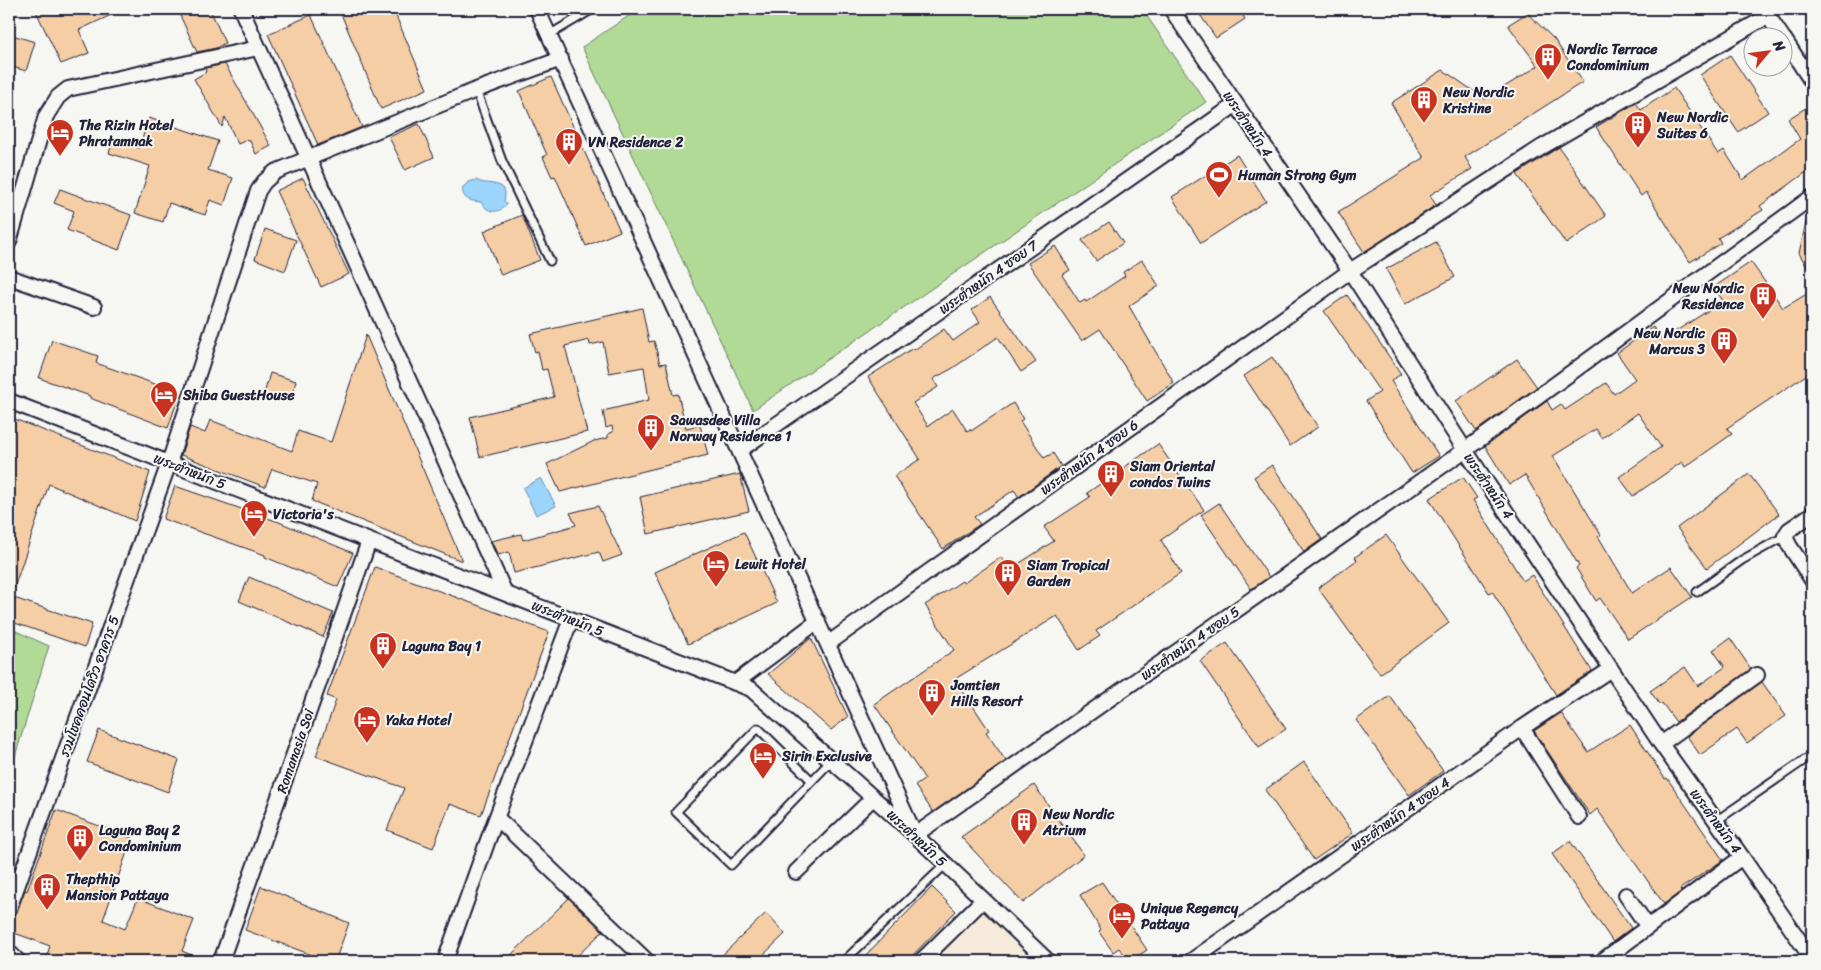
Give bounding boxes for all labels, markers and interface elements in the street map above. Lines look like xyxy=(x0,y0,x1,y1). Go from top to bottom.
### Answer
north arrow xyxy=(1744,28,1794,78)
text: N xyxy=(1765,35,1792,57)
place label: Nordic Terrace Condominium xyxy=(1566,37,1658,78)
building icon: Nordic Terrace Condominium xyxy=(1533,42,1563,81)
place label: New Nordic Kristine xyxy=(1442,80,1515,121)
building icon: New Nordic Kristine xyxy=(1409,85,1439,124)
street label: พระตำหนัก 4 xyxy=(1216,86,1279,163)
place label: New Nordic Suites 6 xyxy=(1656,105,1729,146)
building icon: New Nordic Suites 6 xyxy=(1623,110,1653,149)
place label: The Rizin Hotel Phratamnak xyxy=(79,113,174,154)
hotel icon: The Rizin Hotel Phratamnak xyxy=(45,118,75,157)
building icon: VN Residence 2 xyxy=(554,127,584,166)
place label: VN Residence 2 xyxy=(588,130,684,155)
sports icon: Human Strong Gym xyxy=(1204,160,1234,199)
place label: Human Strong Gym xyxy=(1237,163,1357,188)
street label: พระตำหนัก 4 ซอย 7 xyxy=(933,233,1044,321)
place label: New Nordic Residence xyxy=(1672,276,1745,317)
building icon: New Nordic Residence xyxy=(1748,281,1778,320)
place label: New Nordic Marcus 3 xyxy=(1633,321,1706,362)
building icon: New Nordic Marcus 3 xyxy=(1709,326,1739,365)
hotel icon: Shiba GuestHouse xyxy=(149,380,179,419)
place label: Shiba GuestHouse xyxy=(182,383,295,408)
place label: Sawasdee Villa Norway Residence 1 xyxy=(669,408,791,449)
building icon: Sawasdee Villa Norway Residence 1 xyxy=(636,413,666,452)
street label: พระตำหนัก 4 ซอย 6 xyxy=(1035,413,1144,502)
street label: พระตำหนัก 5 xyxy=(150,446,230,497)
street label: พระตำหนัก 4 xyxy=(1457,448,1520,525)
place label: Siam Oriental condos Twins xyxy=(1129,454,1216,495)
building icon: Siam Oriental condos Twins xyxy=(1096,459,1126,498)
hotel icon: Victoria's xyxy=(239,499,269,538)
place label: Victoria's xyxy=(273,502,334,527)
hotel icon: Lewit Hotel xyxy=(701,549,731,588)
place label: Lewit Hotel xyxy=(735,552,807,577)
place label: Siam Tropical Garden xyxy=(1026,553,1110,594)
building icon: Siam Tropical Garden xyxy=(993,558,1023,597)
street label: พระตำหนัก 5 xyxy=(528,593,608,644)
street label: พระตำหนัก 4 ซอย 5 xyxy=(1135,599,1246,687)
street label: รวมโชคคอนโดวิว อาคาร 5 xyxy=(52,611,127,761)
building icon: Laguna Bay 1 xyxy=(368,631,398,670)
place label: Laguna Bay 1 xyxy=(402,634,481,659)
place label: Jomtien Hills Resort xyxy=(950,673,1024,714)
building icon: Jomtien Hills Resort xyxy=(917,678,947,717)
street label: Romanasia Soi xyxy=(269,705,322,797)
hotel icon: Yaka Hotel xyxy=(352,705,382,744)
place label: Yaka Hotel xyxy=(386,708,453,733)
hotel icon: Sirin Exclusive xyxy=(748,741,778,780)
place label: Sirin Exclusive xyxy=(781,744,872,769)
street label: พระตำหนัก 4 ซอย 4 xyxy=(1345,770,1456,858)
street label: พระตำหนัก 4 xyxy=(1683,783,1748,860)
place label: New Nordic Atrium xyxy=(1042,802,1115,843)
street label: พระตำหนัก 5 xyxy=(880,803,953,874)
building icon: New Nordic Atrium xyxy=(1009,807,1039,846)
place label: Laguna Bay 2 Condominium xyxy=(98,818,181,859)
building icon: Laguna Bay 2 Condominium xyxy=(65,823,95,862)
place label: Thepthip Mansion Pattaya xyxy=(65,867,170,908)
building icon: Thepthip Mansion Pattaya xyxy=(32,872,62,911)
place label: Unique Regency Pattaya xyxy=(1141,896,1239,937)
hotel icon: Unique Regency Pattaya xyxy=(1107,901,1137,940)

